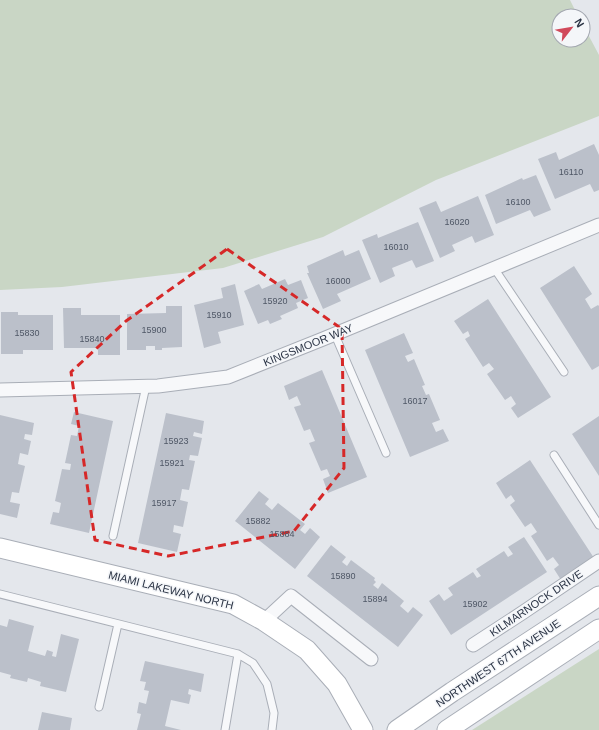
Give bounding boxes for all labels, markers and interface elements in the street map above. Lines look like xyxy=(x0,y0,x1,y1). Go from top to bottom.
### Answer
north arrow xyxy=(551,8,591,48)
text: N xyxy=(572,16,587,29)
house number: 16110 xyxy=(559,167,583,177)
house number: 16100 xyxy=(505,197,531,207)
house number: 16020 xyxy=(444,217,470,227)
house number: 16010 xyxy=(383,242,409,252)
house number: 16000 xyxy=(325,276,351,286)
house number: 15920 xyxy=(262,296,288,306)
house number: 15910 xyxy=(206,310,232,320)
street label: KINGSMOOR WAY xyxy=(262,321,355,368)
house number: 15900 xyxy=(141,325,167,335)
house number: 15830 xyxy=(14,328,40,338)
house number: 15840 xyxy=(79,334,105,344)
house number: 16017 xyxy=(402,396,428,406)
house number: 15923 xyxy=(163,436,189,446)
house number: 15921 xyxy=(159,458,185,468)
house number: 15917 xyxy=(151,498,177,508)
house number: 15882 xyxy=(245,516,271,526)
house number: 15884 xyxy=(269,529,295,539)
street label: KILMARNOCK DRIVE xyxy=(487,567,585,639)
street label: MIAMI LAKEWAY NORTH xyxy=(107,569,235,611)
house number: 15890 xyxy=(330,571,356,581)
house number: 15894 xyxy=(362,594,388,604)
house number: 15902 xyxy=(462,599,488,609)
street label: NORTHWEST 67TH AVENUE xyxy=(434,617,562,709)

